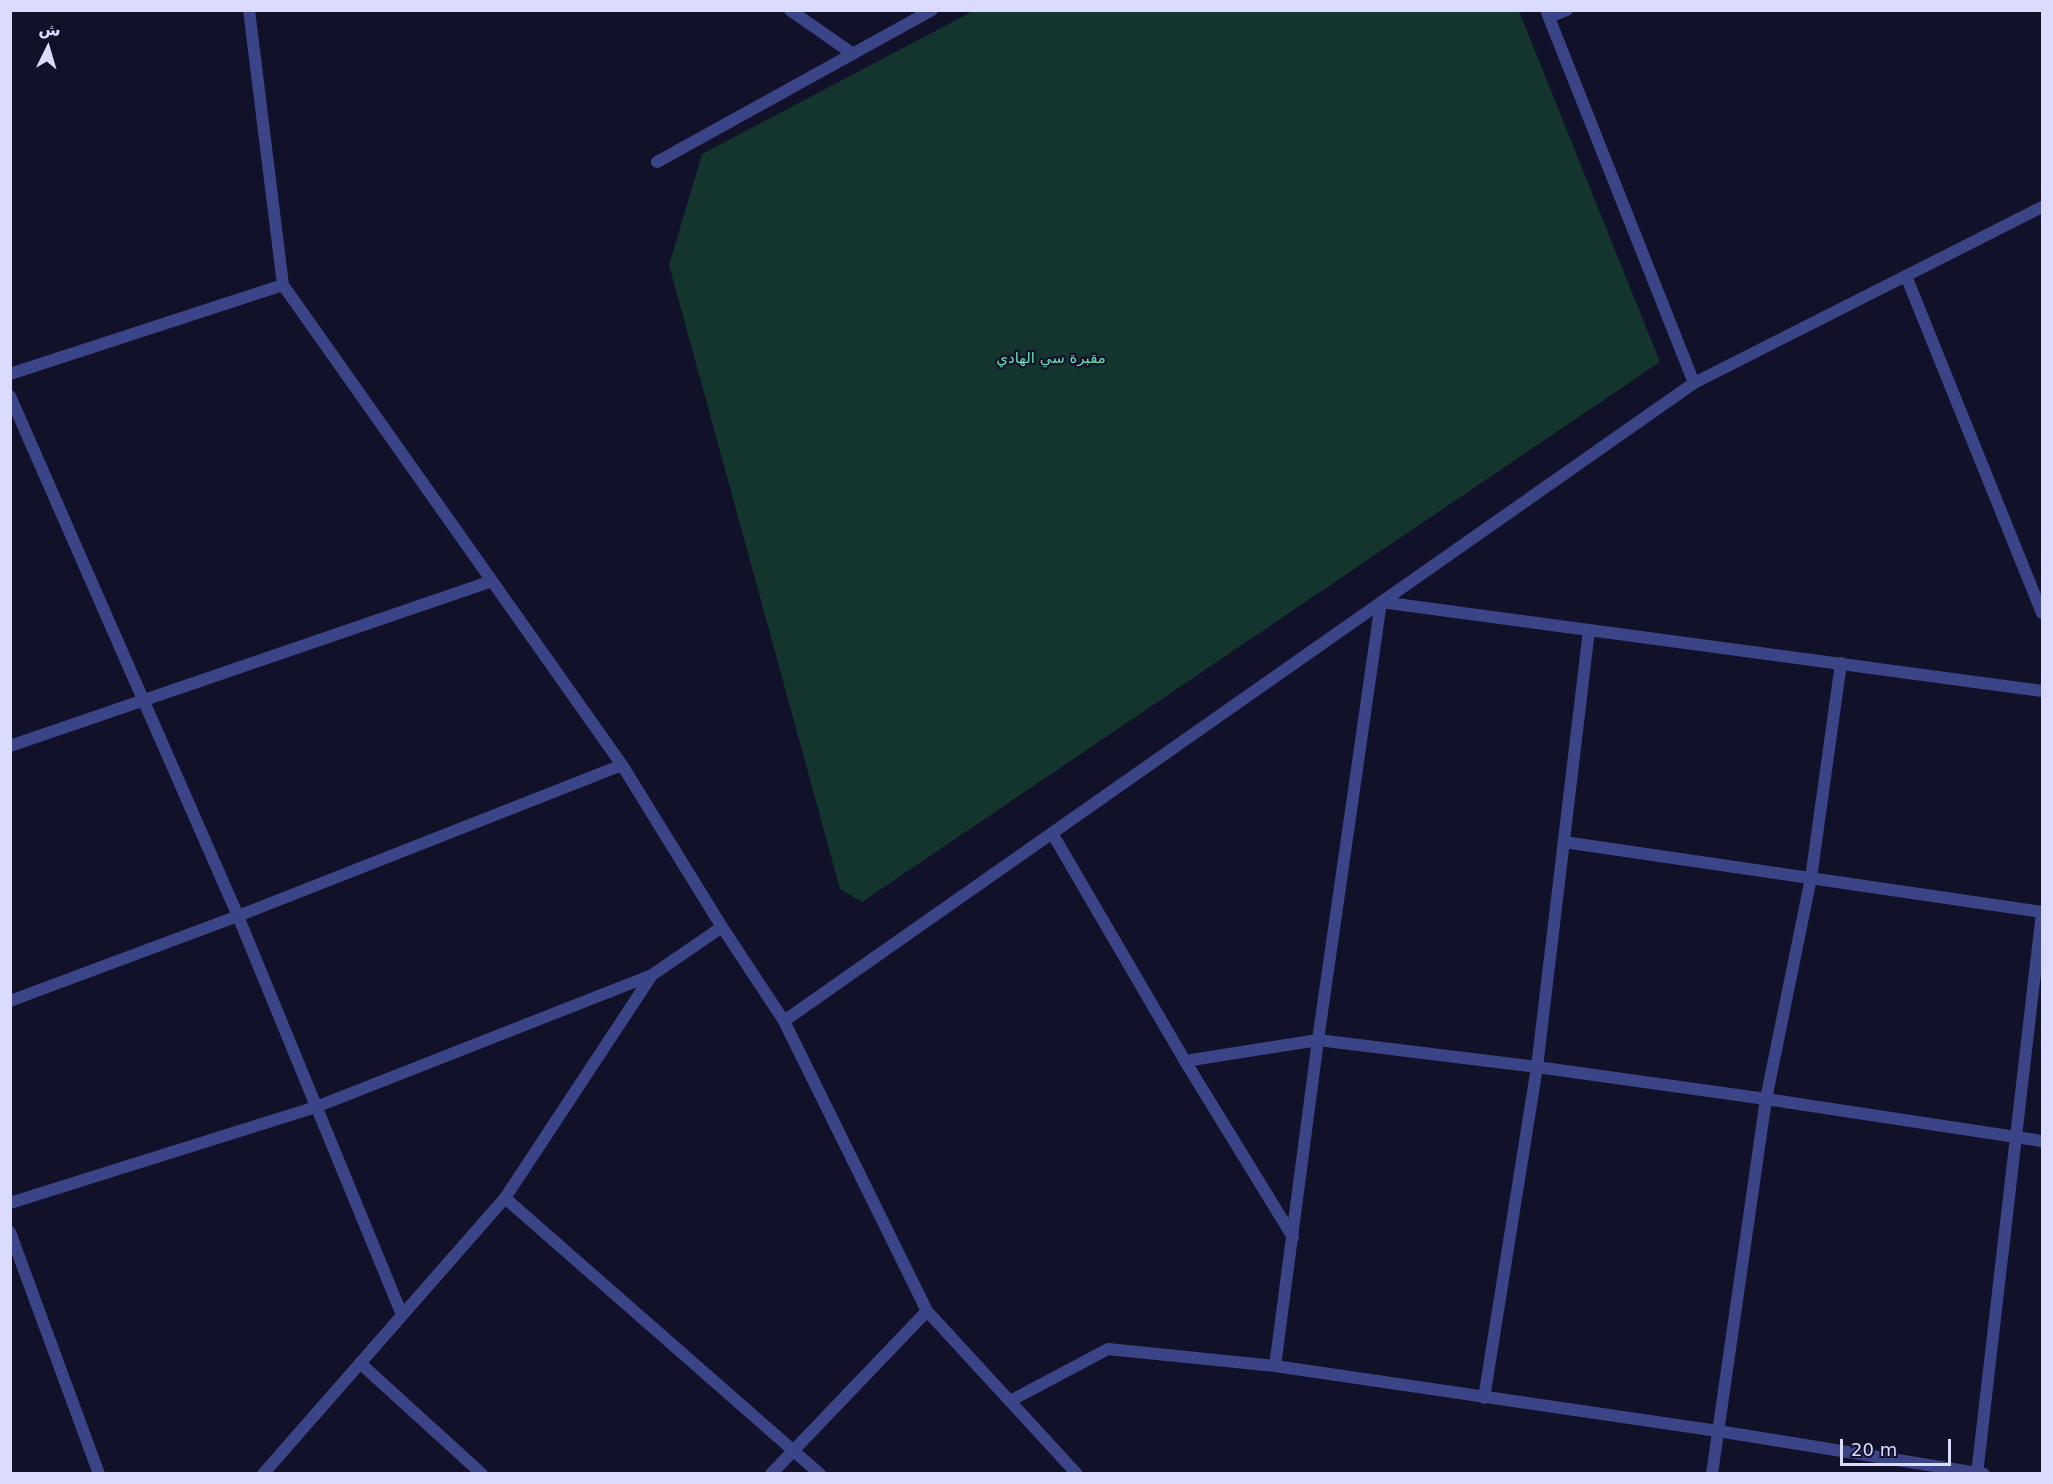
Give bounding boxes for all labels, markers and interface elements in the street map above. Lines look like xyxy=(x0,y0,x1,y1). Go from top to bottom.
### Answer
north arrow xyxy=(18,18,78,78)
text: ش xyxy=(38,19,61,40)
park label: مقبرة سي الهادي xyxy=(996,350,1106,368)
scale bar xyxy=(1843,1427,1954,1465)
text: 20 m xyxy=(1851,1439,1897,1460)

